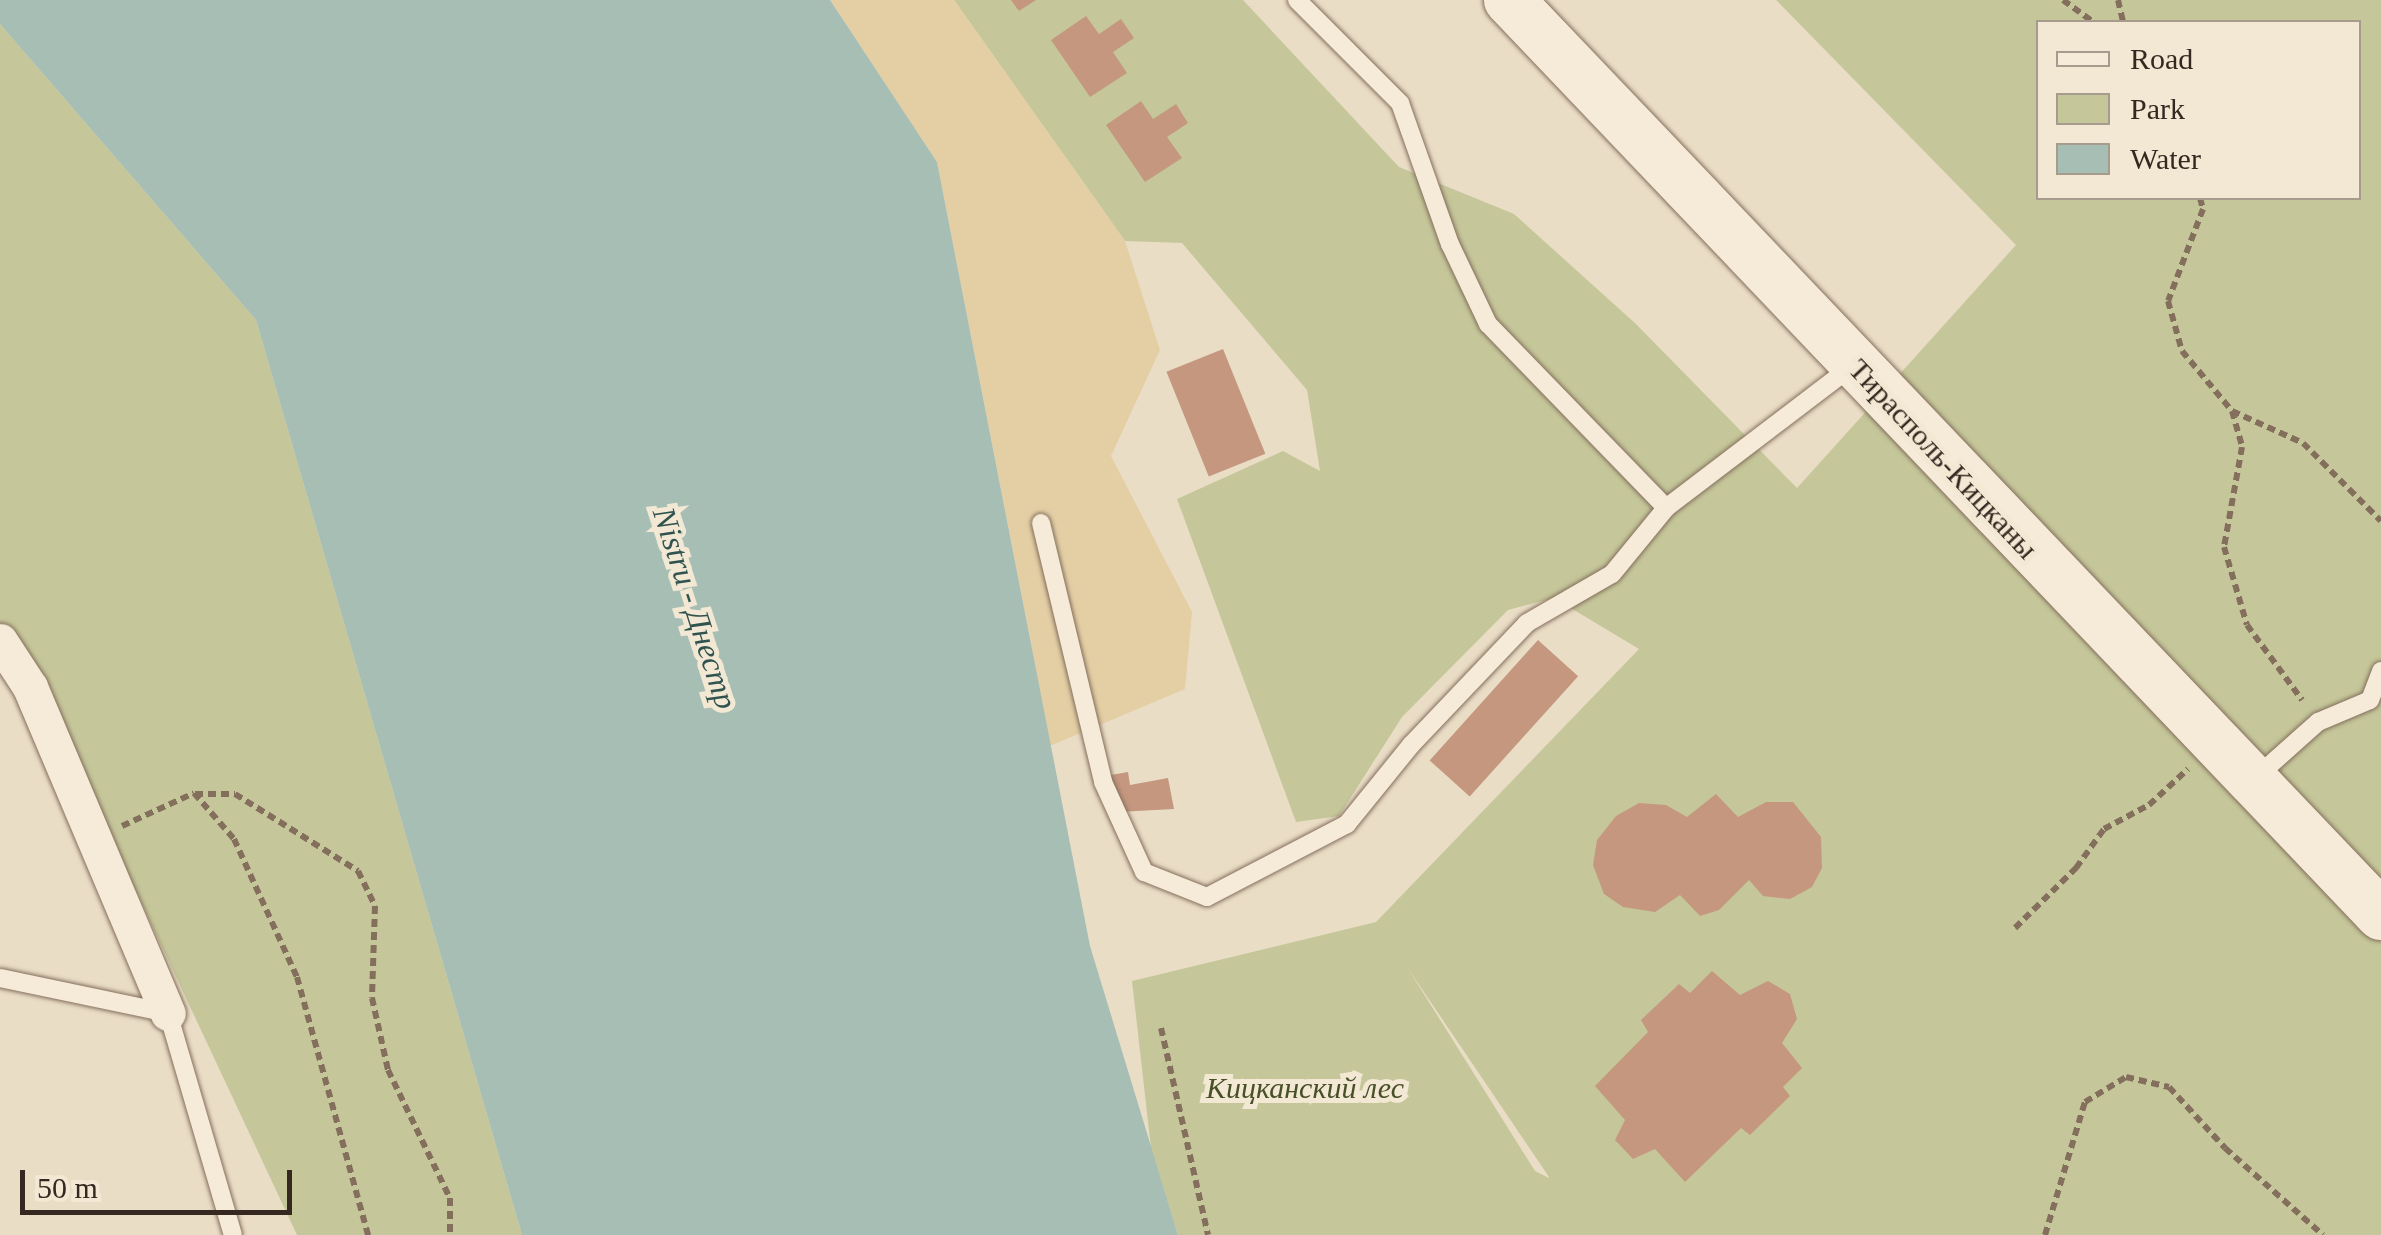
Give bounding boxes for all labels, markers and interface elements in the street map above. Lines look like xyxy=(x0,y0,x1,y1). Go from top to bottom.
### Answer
legend xyxy=(2036,20,2361,200)
text: Road xyxy=(2130,42,2193,75)
text: Park xyxy=(2130,92,2185,125)
text: Water xyxy=(2130,142,2201,175)
street label: Тирасполь-Кицканы xyxy=(1841,352,2045,566)
water label: Nistru - Днестр xyxy=(644,502,746,714)
park label: Кицканский лес xyxy=(1206,1070,1404,1106)
scale bar xyxy=(25,1150,298,1212)
text: 50 m xyxy=(37,1171,98,1204)

